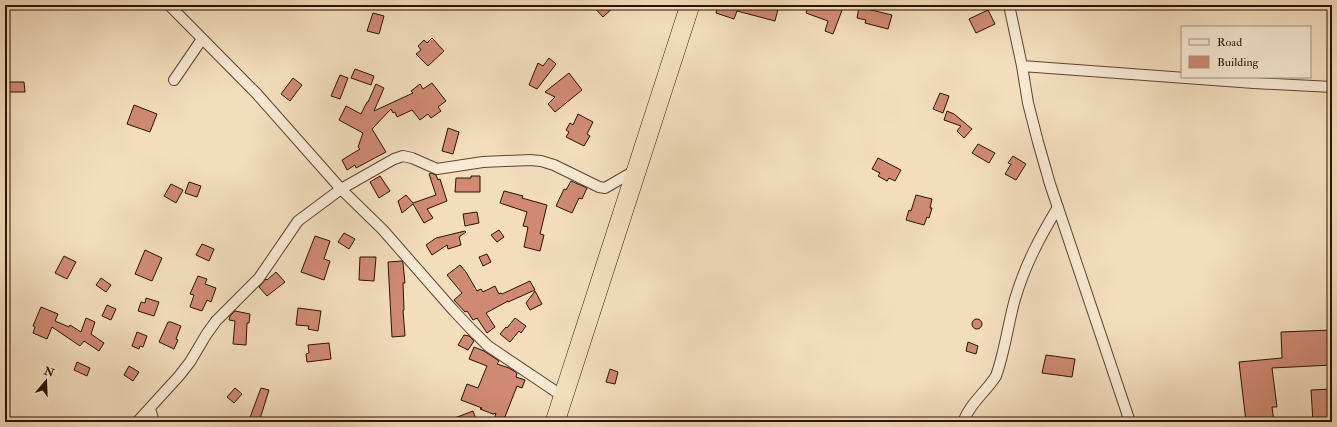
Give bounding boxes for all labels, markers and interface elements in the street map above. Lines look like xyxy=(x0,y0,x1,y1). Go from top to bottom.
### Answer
legend xyxy=(1181,26,1311,78)
text: Road xyxy=(1217,35,1242,50)
text: Building xyxy=(1217,55,1260,70)
north arrow xyxy=(26,361,66,401)
text: N xyxy=(41,364,57,380)

